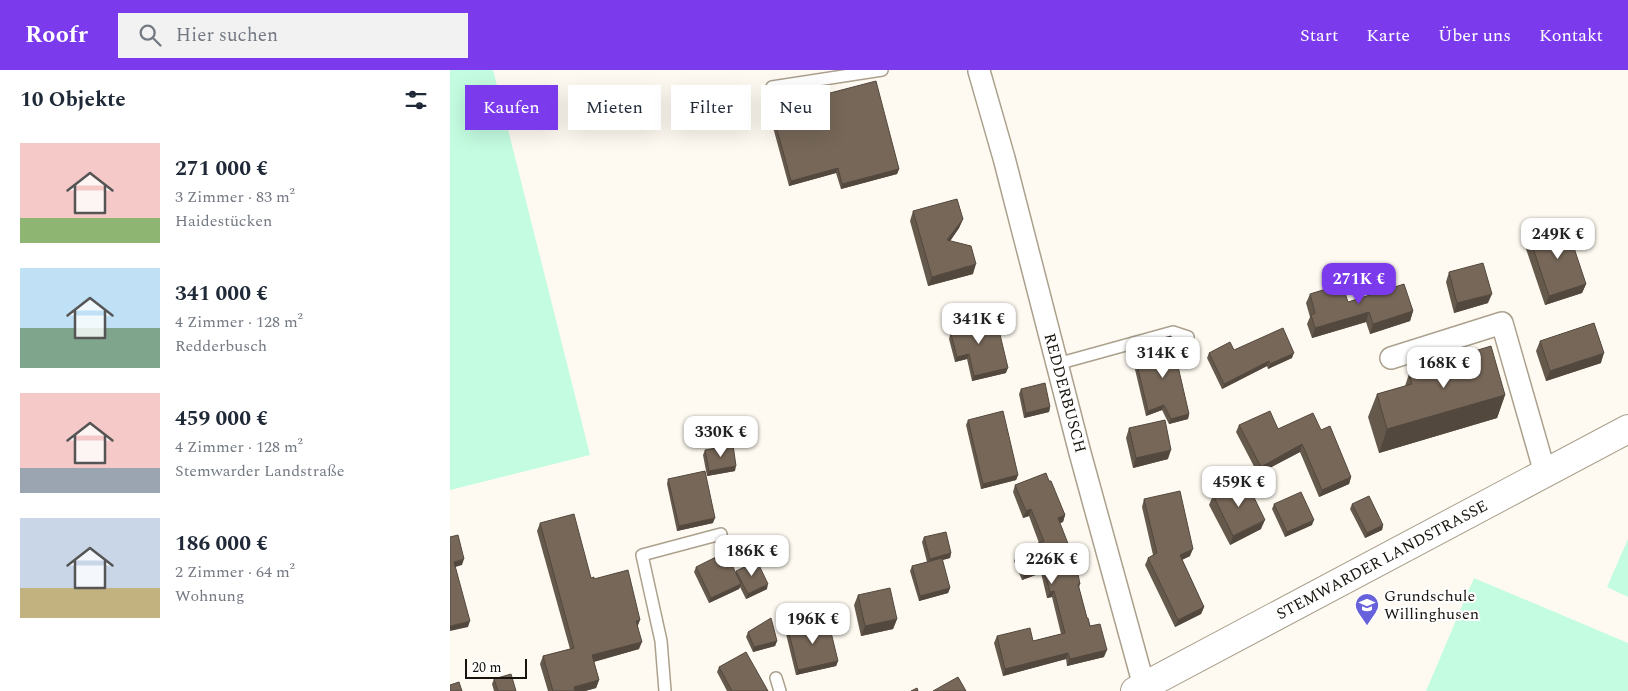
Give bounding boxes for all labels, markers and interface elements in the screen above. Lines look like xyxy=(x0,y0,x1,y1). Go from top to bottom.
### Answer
search box xyxy=(118,13,468,58)
text: Roofr xyxy=(25,17,88,53)
icon: search xyxy=(136,21,164,49)
text: Hier suchen xyxy=(176,21,278,50)
text: Start xyxy=(1300,22,1338,49)
text: Karte xyxy=(1366,22,1410,49)
text: Über uns xyxy=(1438,22,1511,49)
text: Kontakt xyxy=(1539,22,1603,49)
text: 10 Objekte xyxy=(20,84,126,116)
chip: Kaufen xyxy=(465,85,558,130)
chip: Mieten xyxy=(568,85,661,130)
chip: Filter xyxy=(671,85,751,130)
chip: Neu xyxy=(761,85,830,130)
icon: filters xyxy=(402,86,430,114)
text: 271 000 € xyxy=(175,153,268,185)
icon: home xyxy=(60,163,120,223)
text: 3 Zimmer · 83 m² xyxy=(175,185,295,209)
text: Haidestücken xyxy=(175,209,272,233)
pin: 249K € xyxy=(1517,218,1599,260)
text: 249K € xyxy=(1532,222,1584,246)
pin: 271K € xyxy=(1318,262,1400,305)
text: 271K € xyxy=(1333,267,1385,291)
text: 341 000 € xyxy=(175,278,268,310)
icon: home xyxy=(60,288,120,348)
pin: 341K € xyxy=(938,302,1020,345)
text: 341K € xyxy=(953,307,1005,331)
text: 4 Zimmer · 128 m² xyxy=(175,310,303,334)
street label: REDDERBUSCH xyxy=(1037,330,1093,456)
text: Redderbusch xyxy=(175,334,267,358)
pin: 314K € xyxy=(1122,336,1204,379)
text: 314K € xyxy=(1137,341,1189,365)
pin: 168K € xyxy=(1403,346,1485,389)
text: 168K € xyxy=(1418,351,1470,375)
text: 459 000 € xyxy=(175,403,268,435)
icon: home xyxy=(60,413,120,473)
pin: 330K € xyxy=(680,416,762,458)
text: 330K € xyxy=(695,420,747,444)
text: 4 Zimmer · 128 m² xyxy=(175,435,303,459)
text: Stemwarder Landstraße xyxy=(175,459,344,483)
pin: 459K € xyxy=(1198,466,1280,508)
text: 459K € xyxy=(1213,470,1265,494)
street label: STEMWARDER LANDSTRASSE xyxy=(1272,494,1492,626)
text: 186 000 € xyxy=(175,528,268,560)
pin: 186K € xyxy=(711,534,793,577)
icon: home xyxy=(60,538,120,598)
text: 186K € xyxy=(726,539,778,563)
pin: 226K € xyxy=(1011,542,1093,585)
text: 226K € xyxy=(1026,547,1078,571)
text: 2 Zimmer · 64 m² xyxy=(175,560,295,584)
text: Wohnung xyxy=(175,584,245,608)
place label: Grundschule Willinghusen xyxy=(1384,584,1479,626)
school or university icon: Grundschule Willinghusen xyxy=(1354,592,1380,626)
pin: 196K € xyxy=(772,602,854,645)
text: 196K € xyxy=(787,607,839,631)
scale bar xyxy=(465,656,528,679)
text: 20 m xyxy=(472,657,502,678)

